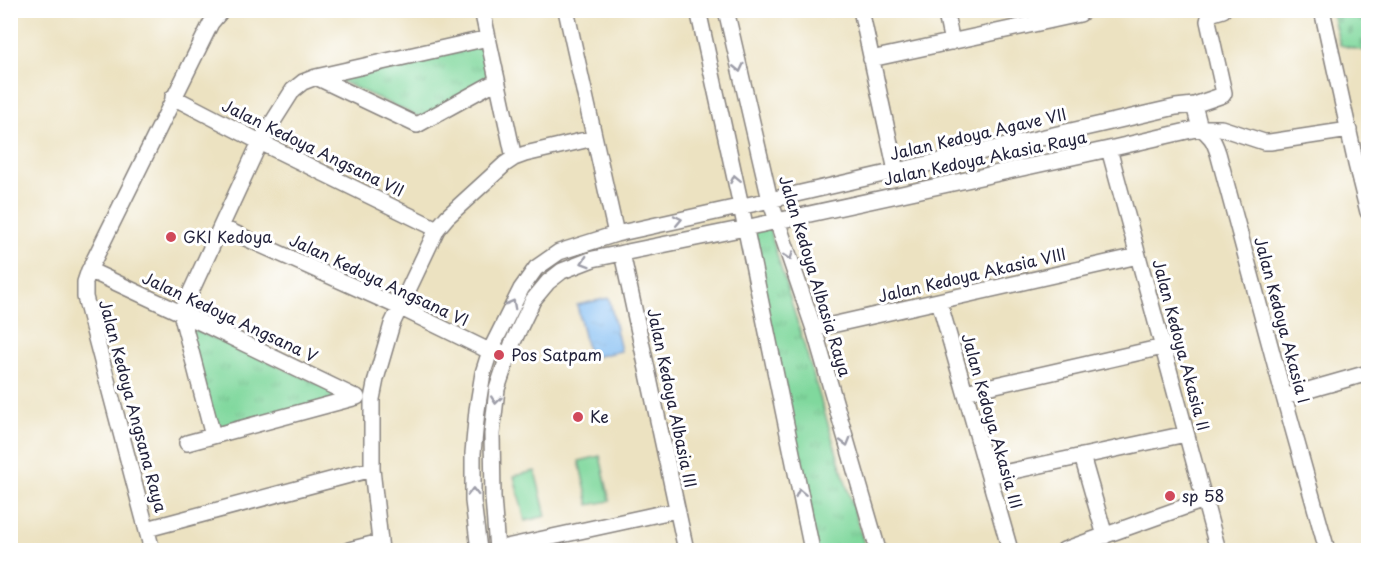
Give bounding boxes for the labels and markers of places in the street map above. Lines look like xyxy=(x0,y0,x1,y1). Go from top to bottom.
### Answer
place label: GKI Kedoya xyxy=(183,224,272,248)
marker: GKI Kedoya xyxy=(164,230,178,244)
place label: Pos Satpam xyxy=(511,342,602,366)
marker: Pos Satpam xyxy=(492,348,506,362)
place label: Ke xyxy=(590,404,609,428)
marker: Ke xyxy=(571,410,585,424)
place label: sp 58 xyxy=(1182,483,1224,507)
marker: sp 58 xyxy=(1163,489,1177,503)

